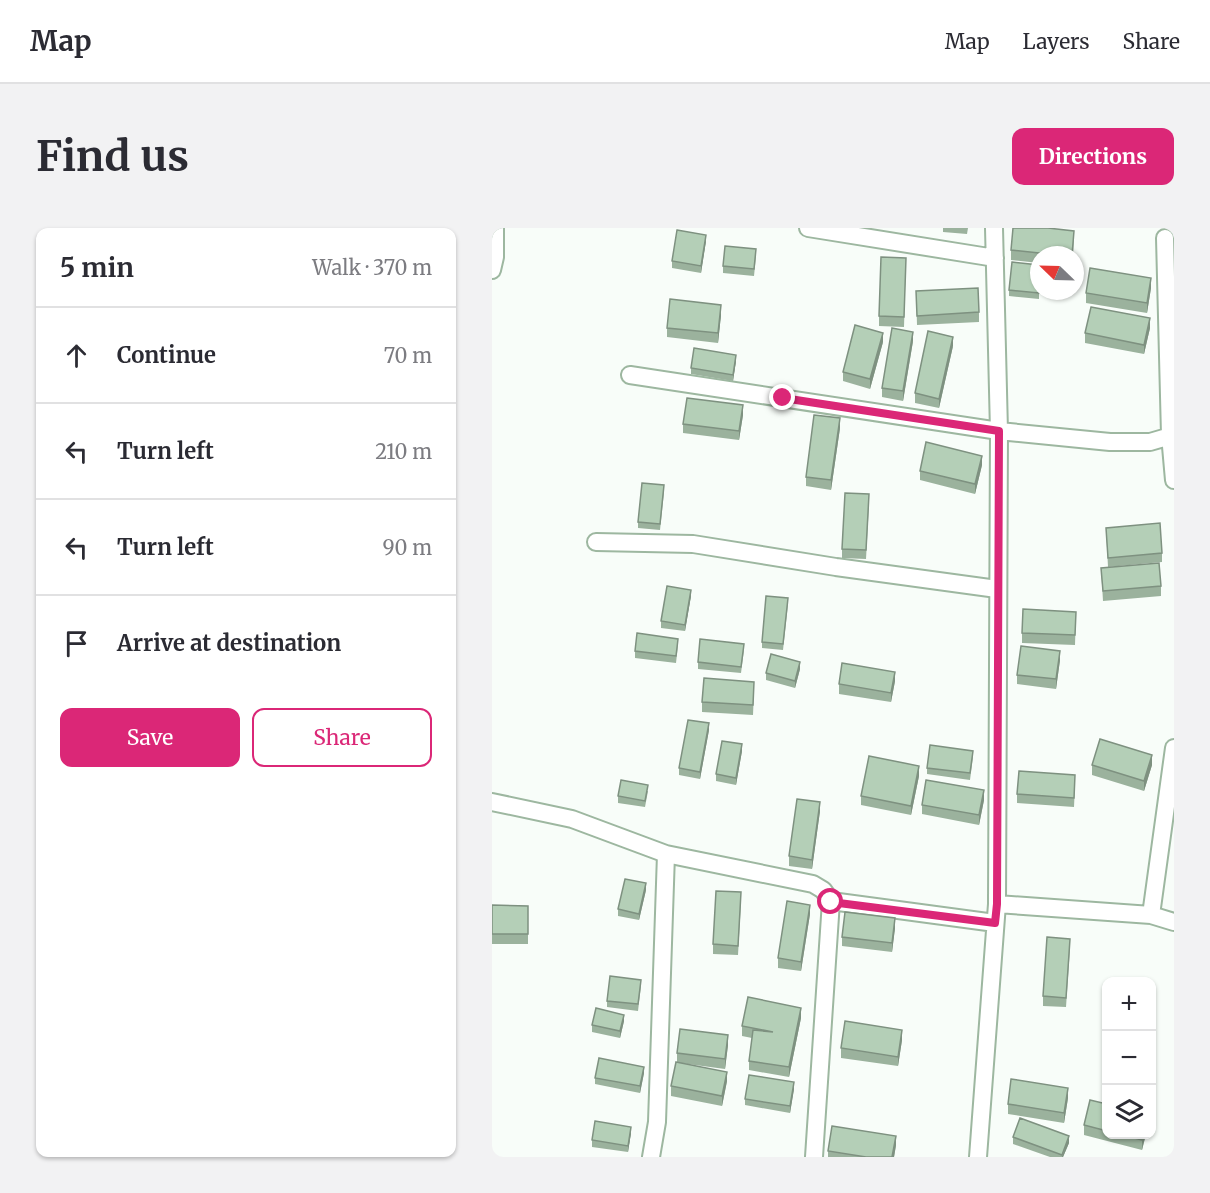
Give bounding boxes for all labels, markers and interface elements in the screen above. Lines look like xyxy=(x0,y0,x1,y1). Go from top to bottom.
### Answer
text: Map xyxy=(30,23,92,59)
text: Map xyxy=(945,28,990,55)
text: Layers xyxy=(1023,28,1090,55)
text: Share xyxy=(1123,28,1180,55)
button: Directions xyxy=(1012,128,1174,185)
text: Find us xyxy=(36,130,189,182)
north arrow xyxy=(1030,246,1084,300)
text: 5 min xyxy=(60,251,134,284)
text: Walk · 370 m xyxy=(312,255,432,280)
icon: ahead xyxy=(60,339,93,372)
text: Continue xyxy=(117,341,216,369)
text: 70 m xyxy=(384,343,432,368)
route end xyxy=(769,384,795,410)
icon: left xyxy=(60,435,93,468)
text: Turn left xyxy=(117,437,214,465)
text: 210 m xyxy=(375,439,432,464)
icon: left xyxy=(60,531,93,564)
text: Turn left xyxy=(117,533,214,561)
text: 90 m xyxy=(382,535,432,560)
icon: arrive xyxy=(60,627,93,660)
text: Arrive at destination xyxy=(117,629,341,657)
button: Save xyxy=(60,708,240,767)
button: Share xyxy=(252,708,432,767)
route start xyxy=(817,888,843,914)
map controls xyxy=(1102,977,1156,1139)
button: + xyxy=(1102,977,1156,1031)
button: − xyxy=(1102,1031,1156,1085)
button: layers xyxy=(1102,1085,1156,1139)

